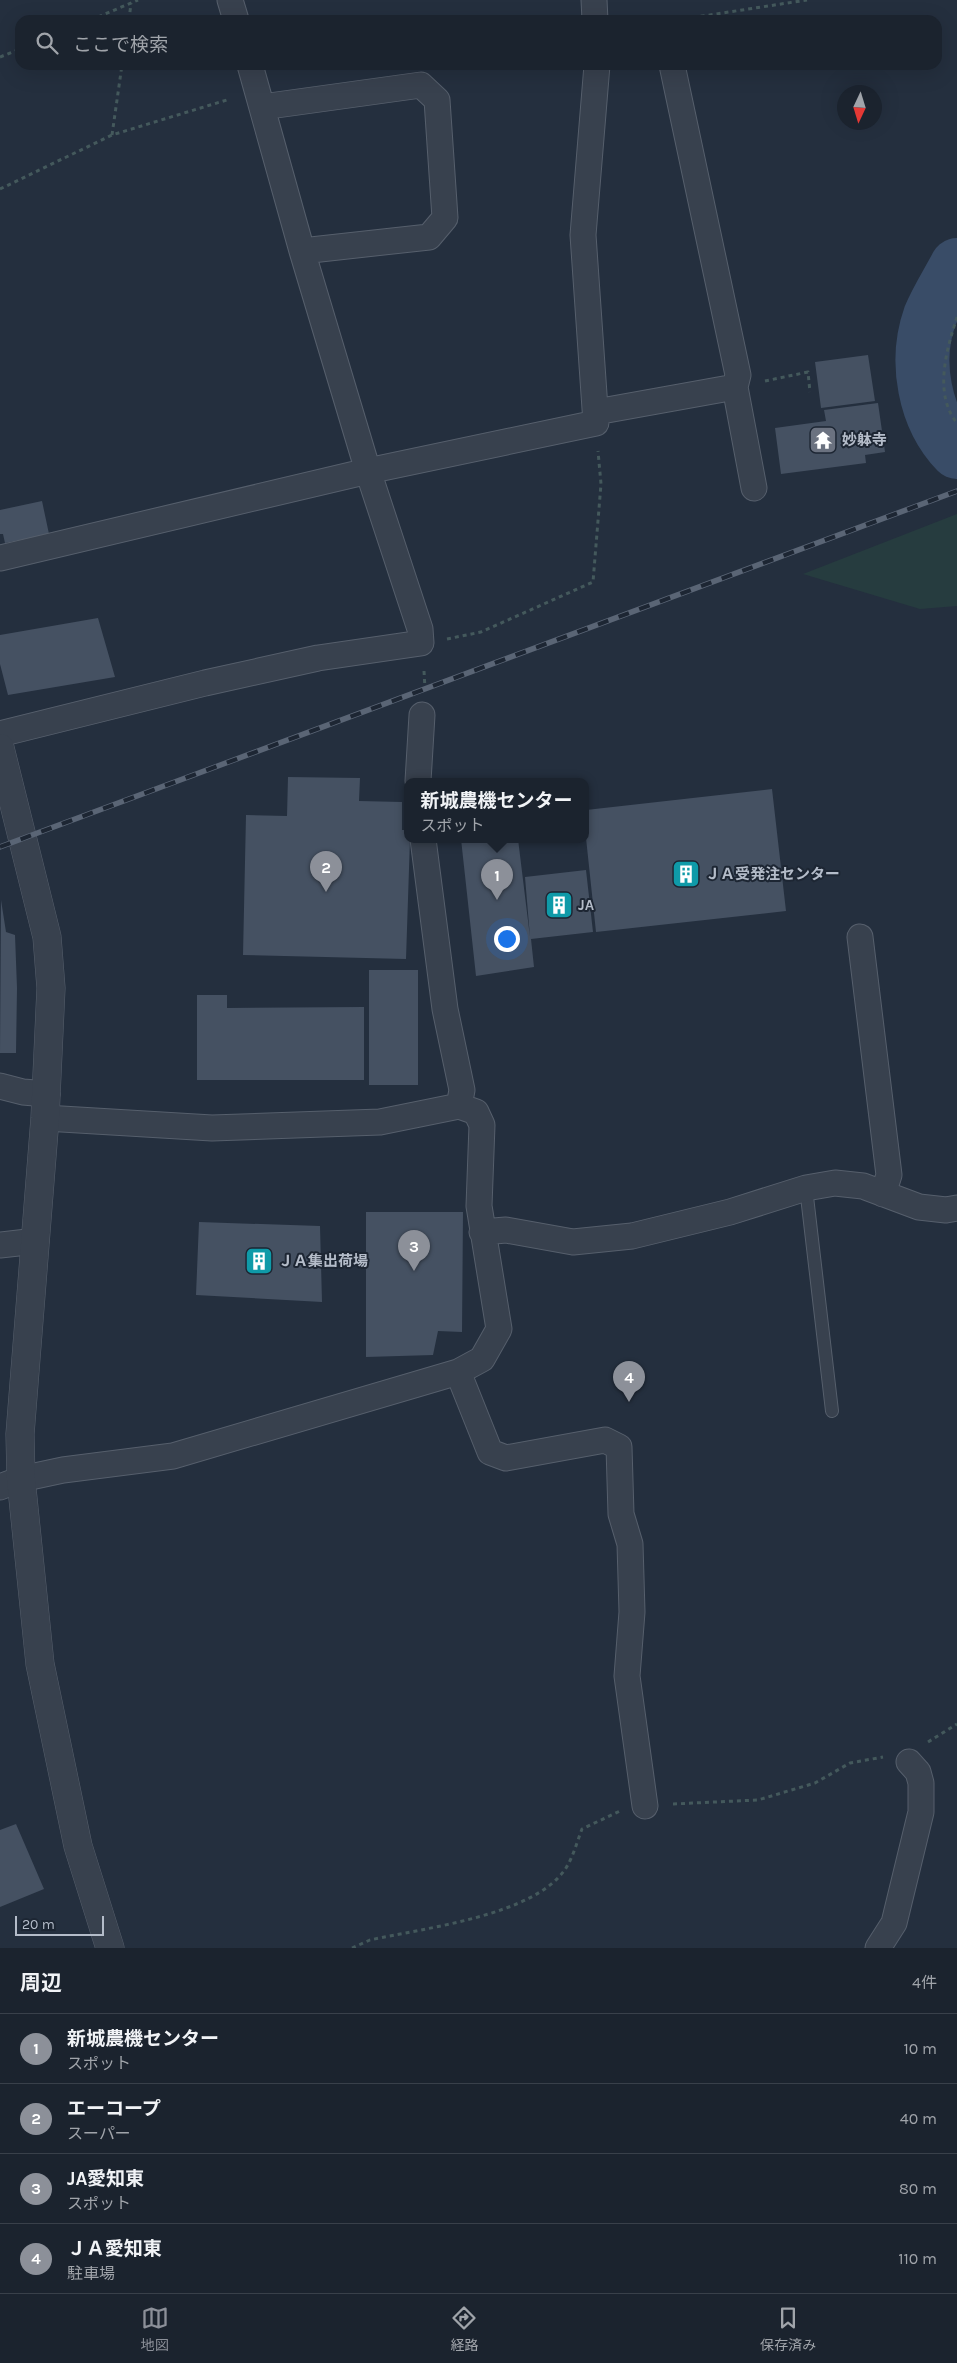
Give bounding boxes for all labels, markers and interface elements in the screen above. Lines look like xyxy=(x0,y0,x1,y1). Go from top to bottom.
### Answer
search box xyxy=(15,15,942,70)
icon: search xyxy=(33,29,61,57)
text: ここで検索 xyxy=(73,34,168,56)
north arrow xyxy=(837,85,882,130)
temple icon: 妙躰寺 xyxy=(808,425,838,455)
place label: 妙躰寺 xyxy=(842,431,887,449)
popup xyxy=(404,778,589,843)
text: 新城農機センター xyxy=(420,790,573,812)
text: スポット xyxy=(420,816,485,835)
pin: 2 xyxy=(310,851,342,892)
pin: 1 xyxy=(481,859,513,900)
building icon: ＪＡ受発注センター xyxy=(671,859,701,889)
place label: ＪＡ受発注センター xyxy=(705,865,840,883)
building icon: JA xyxy=(544,890,574,920)
place label: JA xyxy=(578,896,595,914)
your location xyxy=(494,926,520,952)
pin: 3 xyxy=(398,1230,430,1271)
building icon: ＪＡ集出荷場 xyxy=(244,1246,274,1276)
place label: ＪＡ集出荷場 xyxy=(278,1252,368,1270)
pin: 4 xyxy=(613,1361,645,1402)
scale bar xyxy=(15,1913,104,1936)
text: 20 m xyxy=(22,1916,55,1933)
text: 周辺 xyxy=(20,1971,62,1995)
text: 4件 xyxy=(912,1973,937,1992)
text: 新城農機センター xyxy=(67,2028,219,2050)
text: 1 xyxy=(33,2039,39,2058)
text: 10 m xyxy=(903,2039,937,2058)
text: スポット xyxy=(67,2054,131,2073)
text: エーコープ xyxy=(67,2098,161,2120)
text: 2 xyxy=(31,2109,41,2128)
text: 40 m xyxy=(900,2109,937,2128)
text: スーパー xyxy=(67,2124,131,2143)
text: JA愛知東 xyxy=(67,2168,144,2190)
text: 3 xyxy=(31,2179,41,2198)
text: 80 m xyxy=(899,2179,937,2198)
text: スポット xyxy=(67,2194,131,2213)
text: ＪＡ愛知東 xyxy=(67,2238,162,2260)
text: 4 xyxy=(31,2249,41,2268)
text: 110 m xyxy=(898,2249,937,2268)
text: 駐車場 xyxy=(67,2264,115,2283)
tab: 地図 xyxy=(141,2304,169,2354)
tab: 経路 xyxy=(450,2304,478,2354)
tab: 保存済み xyxy=(760,2304,816,2354)

